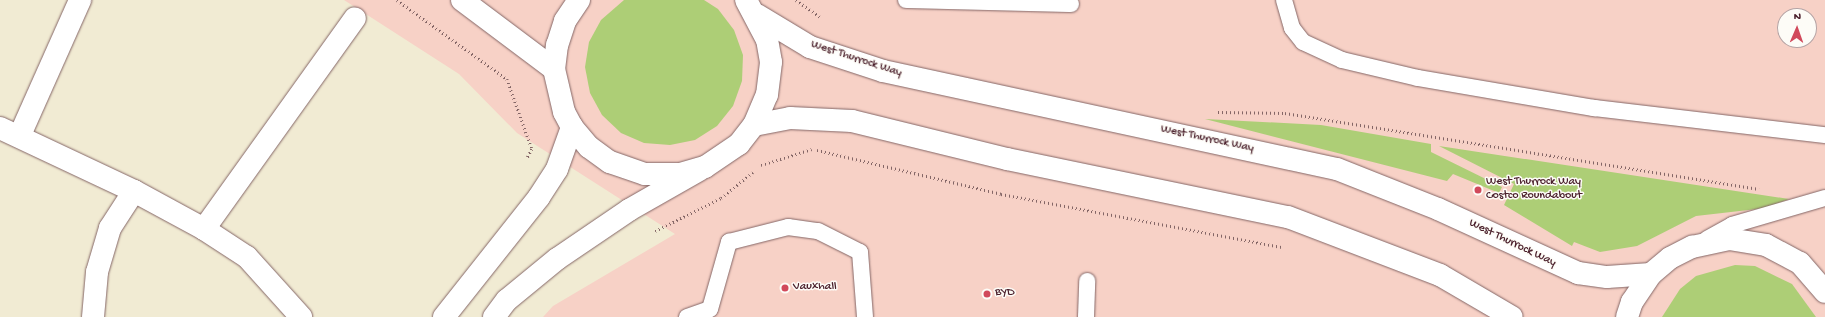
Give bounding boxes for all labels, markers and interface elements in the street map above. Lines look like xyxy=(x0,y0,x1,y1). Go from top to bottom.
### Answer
north arrow xyxy=(1777,8,1817,48)
text: N xyxy=(1794,11,1801,23)
street label: West Thurrock Way xyxy=(809,38,903,82)
street label: West Thurrock Way xyxy=(1159,123,1255,157)
place label: West Thurrock Way Costco Roundabout xyxy=(1486,176,1582,204)
marker: West Thurrock Way Costco Roundabout xyxy=(1473,185,1483,195)
street label: West Thurrock Way xyxy=(1466,217,1558,271)
place label: Vauxhall xyxy=(793,281,837,295)
marker: Vauxhall xyxy=(780,283,790,293)
place label: BYD xyxy=(995,287,1015,301)
marker: BYD xyxy=(982,289,992,299)

